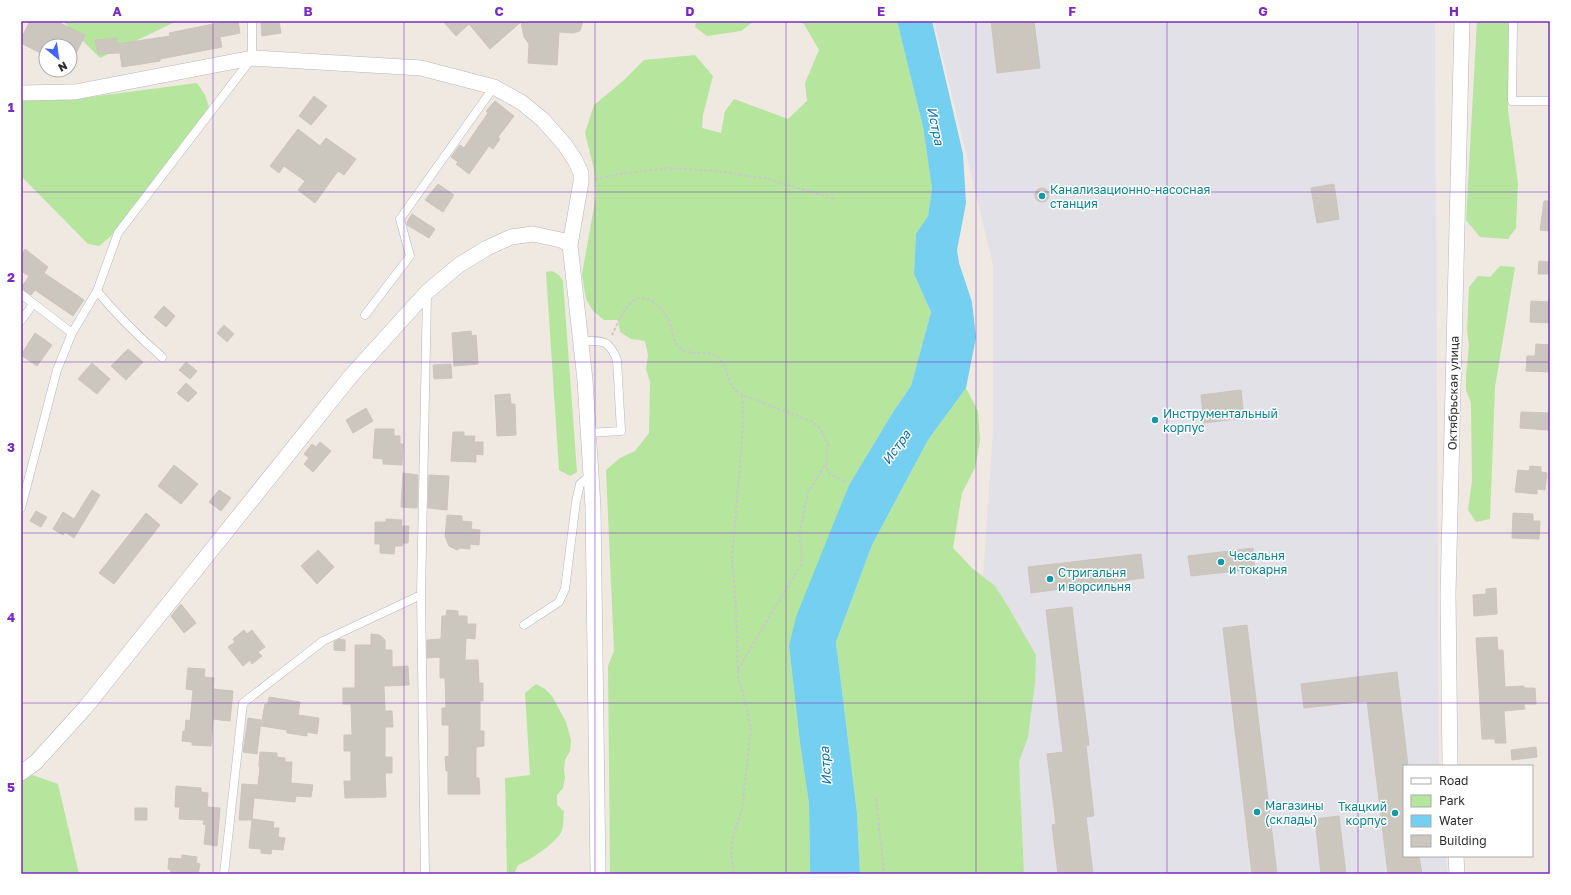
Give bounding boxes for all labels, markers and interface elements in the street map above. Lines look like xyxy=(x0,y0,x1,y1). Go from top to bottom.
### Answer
text: A xyxy=(112,3,122,19)
text: B xyxy=(303,3,313,19)
text: C xyxy=(494,3,504,19)
text: D xyxy=(685,3,695,19)
text: E xyxy=(877,3,885,19)
text: F xyxy=(1068,3,1076,19)
text: G xyxy=(1258,3,1268,19)
text: H xyxy=(1449,3,1459,19)
north arrow xyxy=(38,38,78,78)
text: N xyxy=(56,59,70,75)
text: 1 xyxy=(8,99,15,115)
water label: Истра xyxy=(924,105,948,147)
place label: Канализационно-насосная станция xyxy=(1050,182,1210,211)
marker: Канализационно-насосная станция xyxy=(1037,191,1047,201)
text: 2 xyxy=(7,269,15,285)
street label: Октябрьская улица xyxy=(1445,336,1461,450)
place label: Инструментальный корпус xyxy=(1163,406,1278,435)
marker: Инструментальный корпус xyxy=(1150,415,1160,425)
water label: Истра xyxy=(878,426,914,467)
text: 3 xyxy=(7,439,15,455)
place label: Чесальня и токарня xyxy=(1229,548,1287,577)
marker: Чесальня и токарня xyxy=(1216,557,1226,567)
place label: Стригальня и ворсильня xyxy=(1058,565,1131,594)
marker: Стригальня и ворсильня xyxy=(1045,574,1055,584)
text: 4 xyxy=(7,609,15,625)
water label: Истра xyxy=(816,746,834,786)
legend xyxy=(1403,765,1533,857)
text: Road xyxy=(1439,773,1468,788)
text: 5 xyxy=(7,779,15,795)
text: Park xyxy=(1439,793,1465,808)
place label: Магазины (склады) xyxy=(1265,798,1324,827)
place label: Ткацкий корпус xyxy=(1338,799,1387,828)
marker: Магазины (склады) xyxy=(1252,807,1262,817)
marker: Ткацкий корпус xyxy=(1390,808,1400,818)
text: Water xyxy=(1439,813,1473,828)
text: Building xyxy=(1439,833,1487,848)

